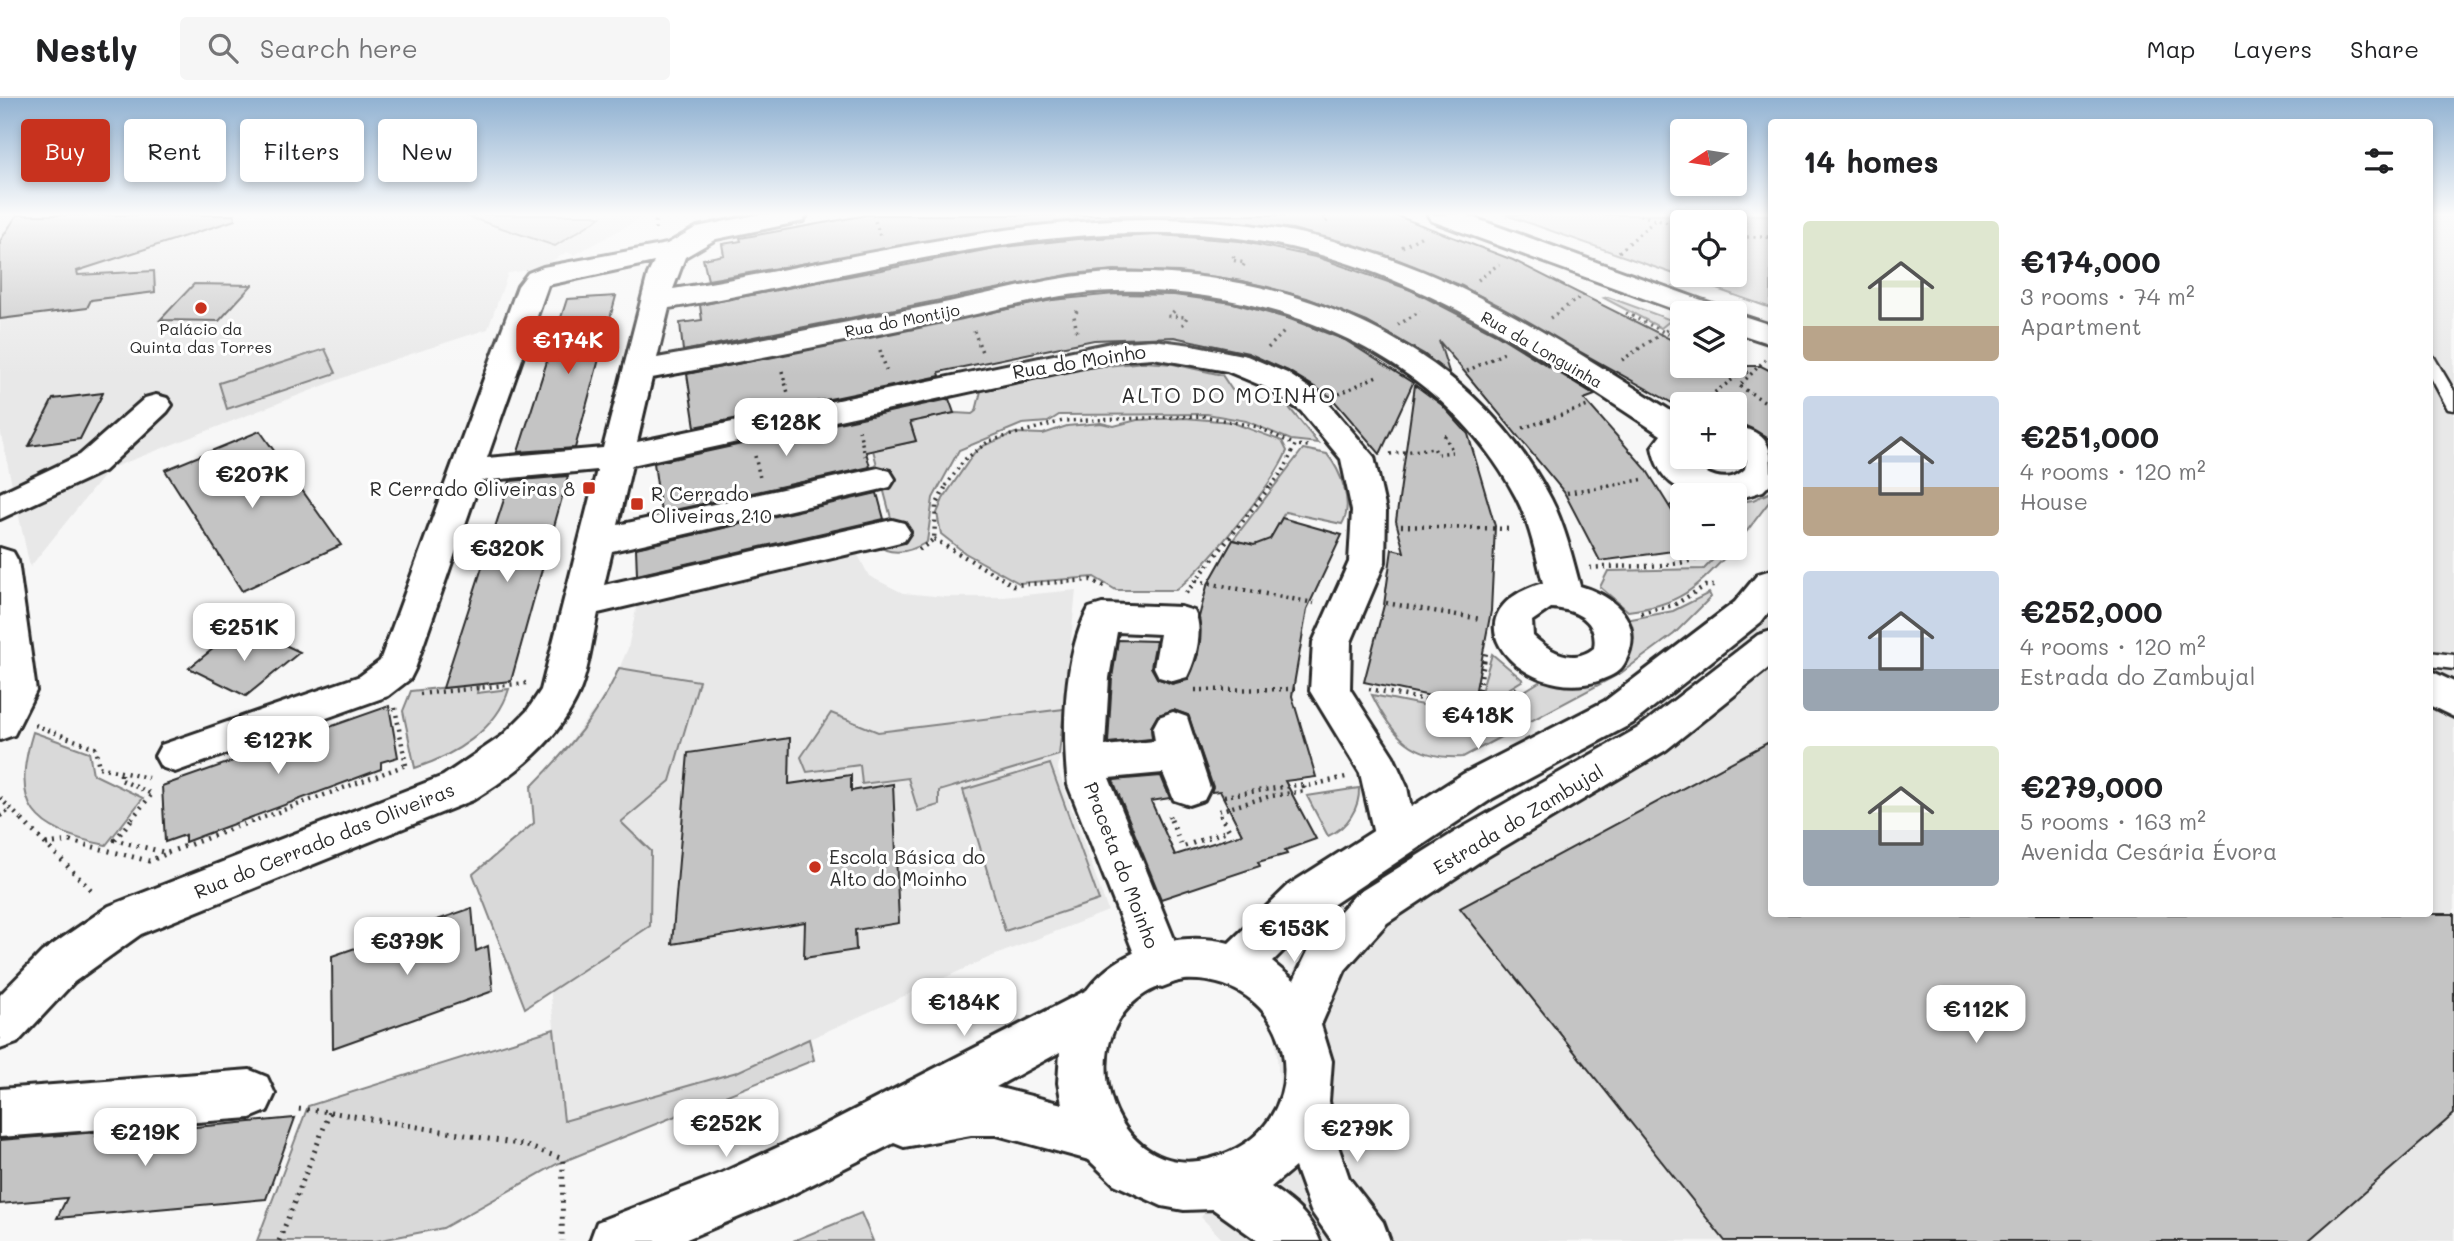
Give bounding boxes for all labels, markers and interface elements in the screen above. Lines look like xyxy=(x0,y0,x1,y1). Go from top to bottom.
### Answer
search box xyxy=(180,17,670,80)
text: Nestly xyxy=(35,27,138,70)
icon: search xyxy=(204,29,242,67)
text: Search here xyxy=(260,31,418,65)
text: Map xyxy=(2147,33,2195,64)
text: Layers xyxy=(2233,33,2312,64)
text: Share xyxy=(2350,33,2419,64)
chip: Buy xyxy=(21,119,110,182)
chip: Rent xyxy=(124,119,226,182)
chip: Filters xyxy=(240,119,364,182)
chip: New xyxy=(378,119,477,182)
north arrow xyxy=(1670,119,1746,196)
map controls xyxy=(1670,119,1747,560)
text: 14 homes xyxy=(1803,141,1939,181)
icon: filters xyxy=(2360,142,2398,180)
button: locate xyxy=(1670,210,1747,287)
text: €174,000 xyxy=(2020,241,2160,281)
icon: home xyxy=(1859,249,1943,333)
text: 3 rooms · 74 m² xyxy=(2020,281,2195,311)
street label: Rua do Montijo xyxy=(843,299,961,341)
marker: Palácio da Quinta das Torres xyxy=(193,300,209,316)
button: layers xyxy=(1670,301,1747,378)
street label: Rua da Longuinha xyxy=(1477,306,1607,392)
text: Apartment xyxy=(2020,311,2142,341)
pin: €174K xyxy=(519,316,617,376)
place label: Palácio da Quinta das Torres xyxy=(130,318,272,357)
text: €174K xyxy=(532,324,604,354)
street label: Rua do Moinho xyxy=(1011,338,1147,384)
district label: ALTO DO MOINHO xyxy=(1121,381,1337,408)
button: + xyxy=(1670,392,1747,469)
pin: €128K xyxy=(737,398,835,458)
text: €128K xyxy=(750,406,822,436)
text: €251,000 xyxy=(2020,416,2159,456)
icon: home xyxy=(1859,424,1943,508)
pin: €207K xyxy=(203,450,301,510)
text: 4 rooms · 120 m² xyxy=(2020,456,2206,486)
text: €207K xyxy=(215,458,289,488)
place label: R Cerrado Oliveiras 8 xyxy=(370,476,575,501)
marker: R Cerrado Oliveiras 8 xyxy=(581,480,597,496)
place label: R Cerrado Oliveiras 210 xyxy=(651,481,772,528)
button: − xyxy=(1670,483,1747,560)
text: House xyxy=(2020,486,2088,516)
marker: R Cerrado Oliveiras 210 xyxy=(629,496,645,512)
pin: €320K xyxy=(458,524,556,584)
text: €320K xyxy=(469,532,545,562)
text: €252,000 xyxy=(2020,591,2162,631)
icon: home xyxy=(1859,599,1943,683)
pin: €251K xyxy=(195,603,293,663)
text: €251K xyxy=(209,611,279,641)
text: 4 rooms · 120 m² xyxy=(2020,631,2206,661)
text: Estrada do Zambujal xyxy=(2020,661,2255,691)
pin: €418K xyxy=(1429,692,1527,751)
text: €418K xyxy=(1442,699,1514,729)
pin: €127K xyxy=(229,716,327,776)
text: €127K xyxy=(243,724,313,754)
street label: Estrada do Zambujal xyxy=(1428,758,1608,880)
text: €279,000 xyxy=(2020,766,2163,806)
icon: home xyxy=(1859,774,1943,858)
street label: Rua do Cerrado das Oliveiras xyxy=(190,776,458,904)
street label: Praceta do Moinho xyxy=(1079,778,1165,952)
text: 5 rooms · 163 m² xyxy=(2020,806,2206,836)
text: Avenida Cesária Évora xyxy=(2020,836,2277,866)
place label: Escola Básica do Alto do Moinho xyxy=(829,844,985,891)
marker: Escola Básica do Alto do Moinho xyxy=(807,859,823,875)
pin: €153K xyxy=(1245,904,1343,964)
text: €153K xyxy=(1258,912,1330,942)
pin: €379K xyxy=(358,918,456,977)
text: €379K xyxy=(370,925,444,955)
pin: €184K xyxy=(915,978,1013,1038)
text: €184K xyxy=(928,986,1000,1016)
pin: €112K xyxy=(1927,986,2025,1045)
text: €112K xyxy=(1942,993,2010,1023)
pin: €252K xyxy=(677,1100,775,1159)
pin: €279K xyxy=(1308,1104,1406,1164)
text: €252K xyxy=(690,1107,762,1137)
pin: €219K xyxy=(96,1108,194,1168)
text: €279K xyxy=(1320,1112,1394,1142)
text: €219K xyxy=(110,1116,180,1146)

